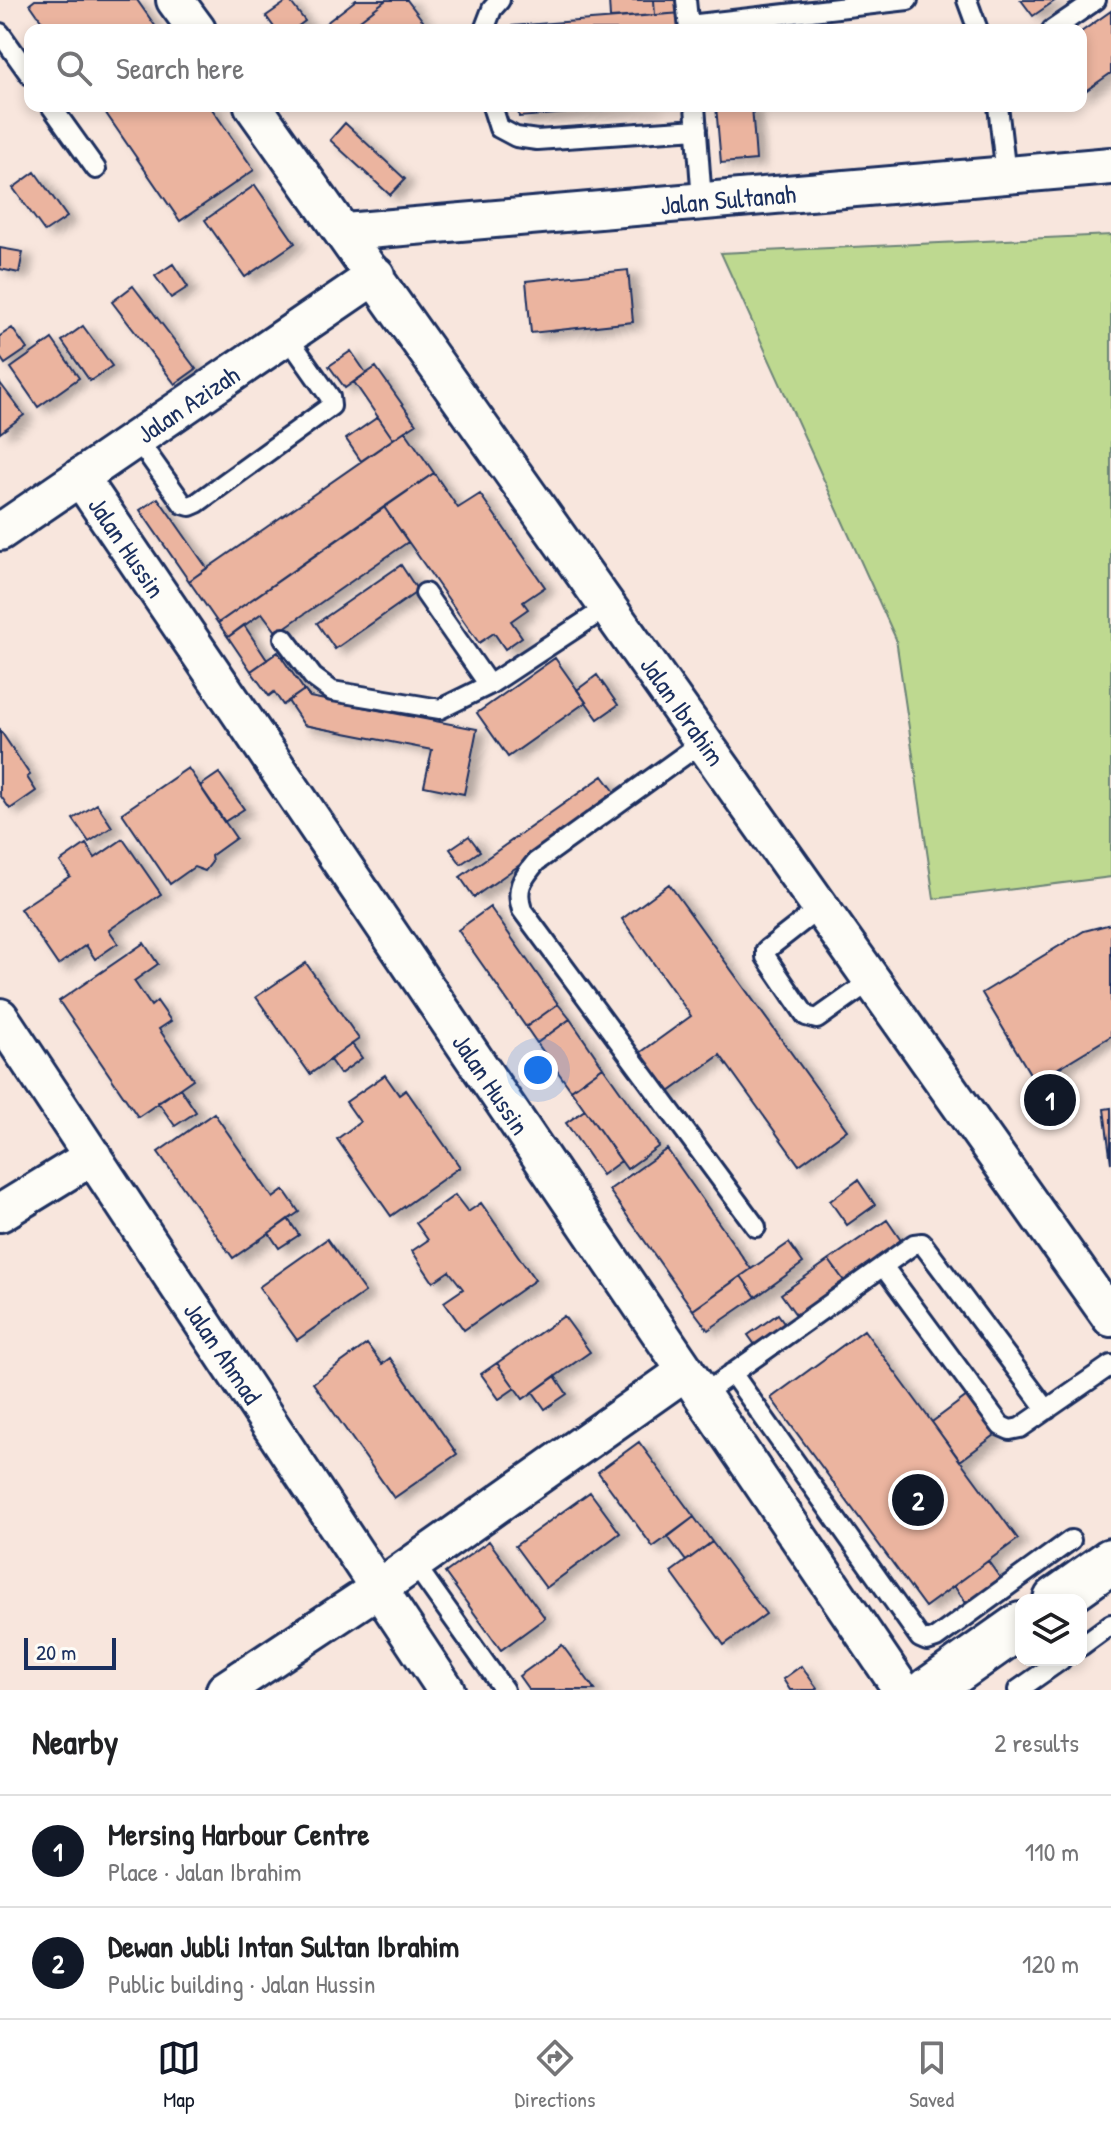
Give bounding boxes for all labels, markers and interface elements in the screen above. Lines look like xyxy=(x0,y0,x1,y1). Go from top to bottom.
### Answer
search box xyxy=(24,24,1087,112)
icon: search xyxy=(52,46,96,90)
text: Search here xyxy=(116,48,244,88)
street label: Jalan Sultanah xyxy=(659,176,797,222)
street label: Jalan Azizah xyxy=(130,357,246,451)
street label: Jalan Hussin xyxy=(80,490,174,604)
street label: Jalan Ibrahim xyxy=(632,649,734,773)
street label: Jalan Hussin xyxy=(444,1027,538,1141)
your location xyxy=(518,1050,558,1090)
pin: 1 xyxy=(1024,1070,1076,1130)
street label: Jalan Ahmad xyxy=(176,1295,270,1411)
pin: 2 xyxy=(892,1470,944,1530)
map controls xyxy=(1015,1594,1087,1666)
button: layers xyxy=(1015,1594,1087,1666)
scale bar xyxy=(24,1634,116,1670)
text: 20 m xyxy=(36,1637,76,1667)
text: Nearby xyxy=(32,1719,118,1765)
text: 2 results xyxy=(994,1725,1079,1760)
text: Mersing Harbour Centre xyxy=(108,1814,369,1854)
text: 1 xyxy=(53,1834,63,1869)
text: 110 m xyxy=(1025,1834,1079,1869)
text: Place · Jalan Ibrahim xyxy=(108,1854,301,1889)
text: Dewan Jubli Intan Sultan Ibrahim xyxy=(108,1926,459,1966)
text: 2 xyxy=(52,1946,64,1981)
text: 120 m xyxy=(1022,1946,1079,1981)
text: Public building · Jalan Hussin xyxy=(108,1966,376,2001)
tab: Map xyxy=(157,2036,201,2114)
tab: Directions xyxy=(515,2036,596,2114)
tab: Saved xyxy=(909,2036,954,2114)

